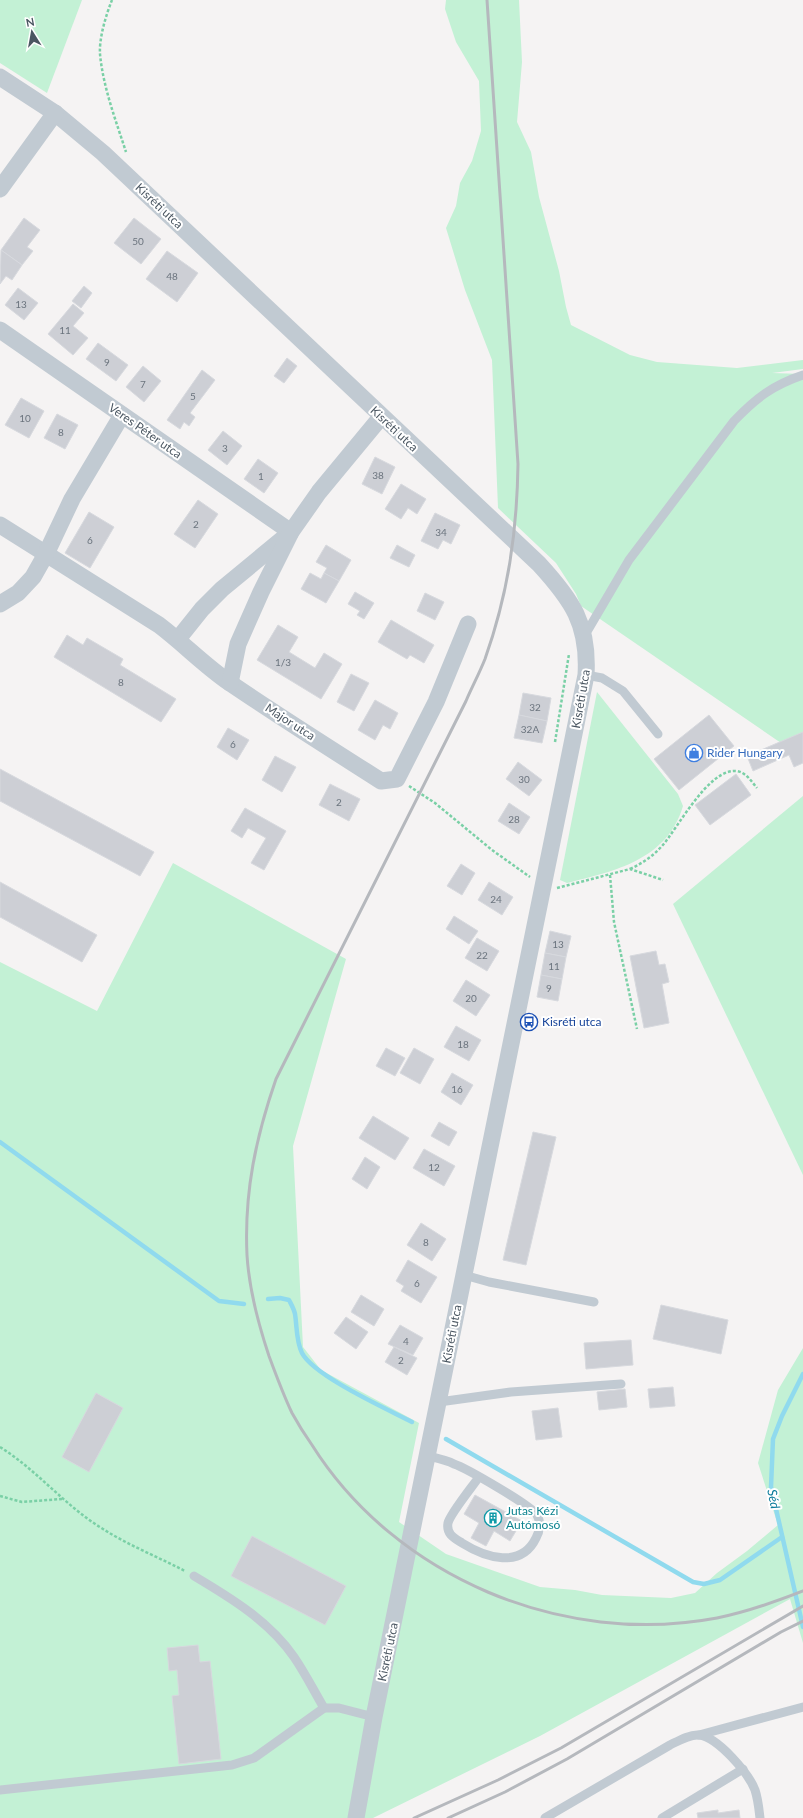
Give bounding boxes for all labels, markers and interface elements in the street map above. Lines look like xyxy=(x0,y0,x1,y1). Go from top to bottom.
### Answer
north arrow xyxy=(12,12,52,52)
text: N xyxy=(25,15,35,29)
street label: Kisréti utca xyxy=(132,180,186,231)
house number: 50 xyxy=(132,235,144,247)
house number: 48 xyxy=(166,270,178,282)
house number: 13 xyxy=(15,298,27,310)
house number: 11 xyxy=(59,324,71,336)
house number: 9 xyxy=(104,356,110,368)
house number: 7 xyxy=(140,378,146,390)
house number: 5 xyxy=(190,390,196,402)
street label: Veres Péter utca xyxy=(106,400,185,461)
street label: Kisréti utca xyxy=(367,403,421,454)
house number: 10 xyxy=(19,412,31,424)
house number: 8 xyxy=(58,426,64,438)
house number: 3 xyxy=(222,442,228,454)
house number: 38 xyxy=(372,469,384,481)
house number: 1 xyxy=(258,470,264,482)
house number: 2 xyxy=(193,518,199,530)
house number: 34 xyxy=(435,526,447,538)
house number: 6 xyxy=(87,534,93,546)
house number: 1/3 xyxy=(275,656,291,668)
street label: Kisréti utca xyxy=(568,668,593,730)
house number: 8 xyxy=(118,676,124,688)
street label: Major utca xyxy=(263,700,318,743)
house number: 32 xyxy=(529,701,541,713)
house number: 32A xyxy=(521,723,539,735)
house number: 6 xyxy=(230,738,236,750)
shop icon: Rider Hungary xyxy=(684,743,704,763)
place label: Rider Hungary xyxy=(707,745,784,760)
house number: 30 xyxy=(518,773,530,785)
house number: 2 xyxy=(336,796,342,808)
house number: 28 xyxy=(508,813,520,825)
house number: 24 xyxy=(490,893,502,905)
house number: 13 xyxy=(552,938,564,950)
house number: 22 xyxy=(476,949,488,961)
house number: 11 xyxy=(548,960,560,972)
house number: 9 xyxy=(546,982,552,994)
house number: 20 xyxy=(465,992,477,1004)
bus stop icon: Kisréti utca xyxy=(519,1012,539,1032)
place label: Kisréti utca xyxy=(542,1014,602,1029)
house number: 18 xyxy=(457,1038,469,1050)
house number: 16 xyxy=(451,1083,463,1095)
house number: 12 xyxy=(428,1161,440,1173)
house number: 8 xyxy=(423,1236,429,1248)
house number: 6 xyxy=(414,1277,420,1289)
street label: Kisréti utca xyxy=(438,1303,465,1365)
house number: 4 xyxy=(403,1335,409,1347)
house number: 2 xyxy=(398,1354,404,1366)
water label: Séd xyxy=(764,1488,784,1510)
place label: Jutas Kézi Autómosó xyxy=(506,1503,561,1532)
building icon: Jutas Kézi Autómosó xyxy=(483,1508,503,1528)
street label: Kisréti utca xyxy=(374,1621,401,1683)

